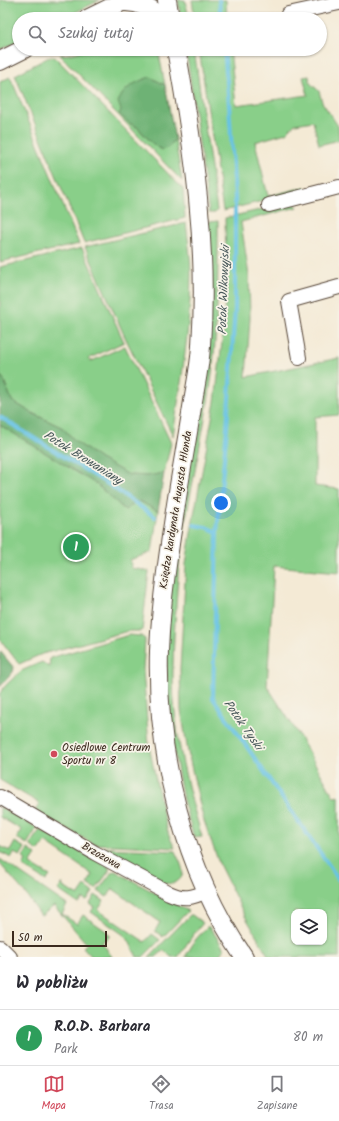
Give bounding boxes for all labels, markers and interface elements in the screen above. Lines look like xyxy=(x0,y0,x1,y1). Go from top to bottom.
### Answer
search box xyxy=(12,12,327,56)
text: Szukaj tutaj xyxy=(58,22,133,46)
icon: search xyxy=(26,23,48,45)
water label: Potok Wilkowyjski xyxy=(213,242,235,335)
water label: Potok Browaniany xyxy=(40,426,128,491)
street label: Księdza kardynała Augusta Hlonda xyxy=(155,429,197,591)
your location xyxy=(211,493,231,513)
pin: 1 xyxy=(63,532,89,562)
water label: Potok Tyski xyxy=(219,696,269,757)
place label: Osiedlowe Centrum Sportu nr 8 xyxy=(62,739,151,770)
marker: Osiedlowe Centrum Sportu nr 8 xyxy=(49,749,59,759)
street label: Brzozowa xyxy=(78,837,124,875)
map controls xyxy=(291,909,327,945)
button: layers xyxy=(291,909,327,945)
scale bar xyxy=(12,929,107,948)
text: 50 m xyxy=(18,929,43,947)
text: W pobliżu xyxy=(16,970,87,997)
text: R.O.D. Barbara xyxy=(54,1015,150,1039)
text: 1 xyxy=(27,1027,31,1048)
text: 80 m xyxy=(293,1027,323,1048)
text: Park xyxy=(54,1039,78,1060)
tab: Mapa xyxy=(42,1073,66,1115)
tab: Trasa xyxy=(149,1073,174,1115)
tab: Zapisane xyxy=(257,1073,297,1115)

